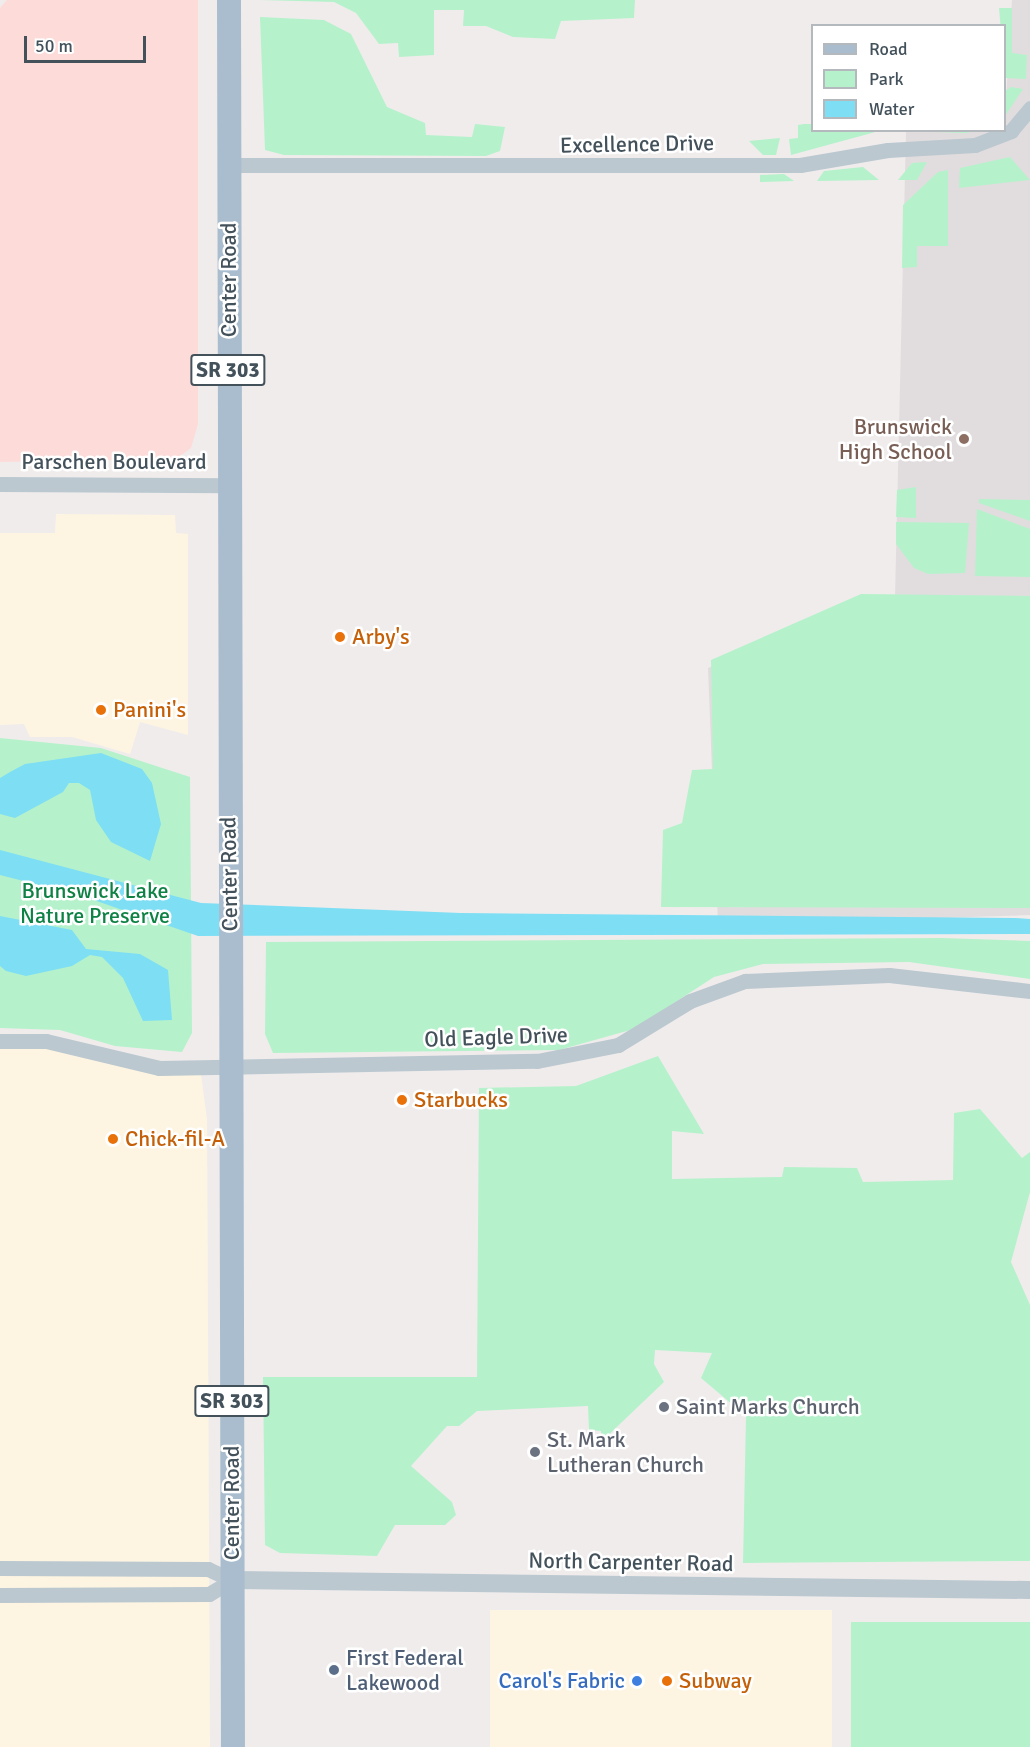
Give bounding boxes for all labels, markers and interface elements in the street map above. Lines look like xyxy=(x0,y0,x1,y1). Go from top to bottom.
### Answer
scale bar xyxy=(27,24,148,62)
legend xyxy=(811,24,1006,132)
text: 50 m xyxy=(35,35,73,57)
text: Road xyxy=(869,38,908,60)
text: Park xyxy=(869,68,904,90)
text: Water xyxy=(869,98,914,120)
street label: Excellence Drive xyxy=(560,129,714,159)
street label: Center Road xyxy=(216,223,242,337)
road number: SR 303 xyxy=(189,352,267,388)
place label: Brunswick High School xyxy=(839,413,952,464)
marker: Brunswick High School xyxy=(957,432,971,446)
street label: Parschen Boulevard xyxy=(21,449,207,475)
place label: Arby's xyxy=(352,624,410,650)
marker: Arby's xyxy=(333,630,347,644)
place label: Panini's xyxy=(113,697,186,723)
marker: Panini's xyxy=(94,703,108,717)
street label: Center Road xyxy=(215,816,243,932)
park label: Brunswick Lake Nature Preserve xyxy=(20,877,170,928)
street label: Old Eagle Drive xyxy=(424,1021,568,1053)
place label: Starbucks xyxy=(414,1087,508,1113)
marker: Starbucks xyxy=(395,1093,409,1107)
place label: Chick-fil-A xyxy=(125,1126,225,1152)
marker: Chick-fil-A xyxy=(106,1132,120,1146)
road number: SR 303 xyxy=(193,1383,271,1419)
place label: Saint Marks Church xyxy=(676,1394,860,1420)
marker: Saint Marks Church xyxy=(657,1400,671,1414)
place label: St. Mark Lutheran Church xyxy=(547,1426,704,1478)
marker: St. Mark Lutheran Church xyxy=(528,1445,542,1459)
street label: Center Road xyxy=(219,1446,245,1560)
street label: North Carpenter Road xyxy=(528,1547,734,1577)
place label: First Federal Lakewood xyxy=(346,1644,464,1696)
marker: First Federal Lakewood xyxy=(327,1663,341,1677)
place label: Carol's Fabric xyxy=(499,1668,625,1694)
place label: Subway xyxy=(679,1668,752,1694)
marker: Carol's Fabric xyxy=(630,1674,644,1688)
marker: Subway xyxy=(660,1674,674,1688)

